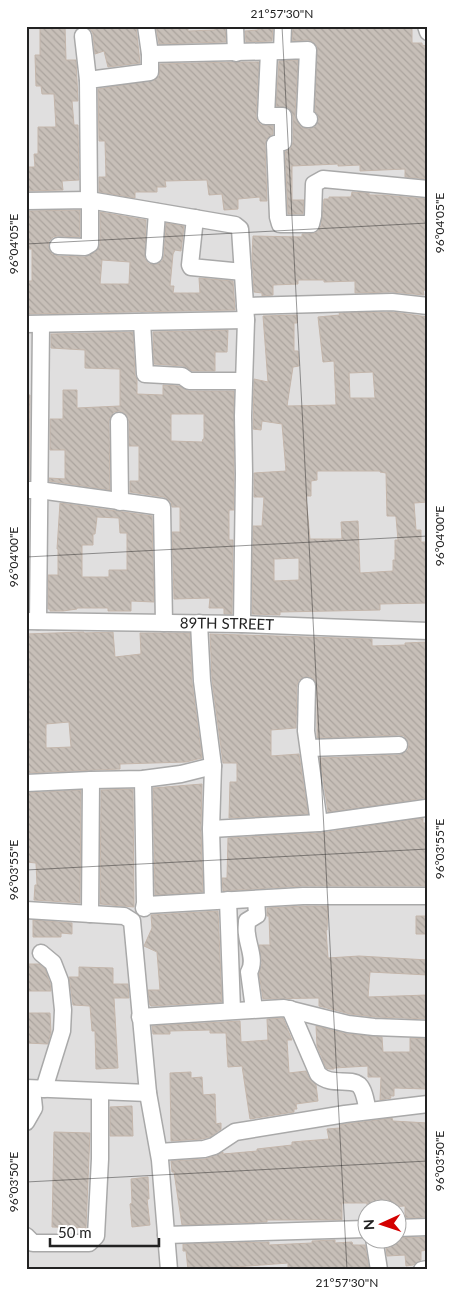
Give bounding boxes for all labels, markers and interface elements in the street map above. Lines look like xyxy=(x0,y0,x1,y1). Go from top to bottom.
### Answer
text: 21°57'30"N xyxy=(251,6,313,21)
text: 96°04'05"E xyxy=(432,193,447,253)
text: 96°04'05"E xyxy=(6,214,21,274)
text: 96°04'00"E xyxy=(432,506,447,566)
text: 96°04'00"E xyxy=(6,527,21,587)
street label: 89TH STREET xyxy=(180,613,275,633)
text: 96°03'55"E xyxy=(432,819,447,879)
text: 96°03'55"E xyxy=(6,840,21,900)
text: 96°03'50"E xyxy=(432,1131,447,1191)
text: 96°03'50"E xyxy=(6,1152,21,1212)
north arrow xyxy=(356,1198,406,1248)
scale bar xyxy=(50,1216,159,1248)
text: N xyxy=(360,1219,377,1231)
text: 50 m xyxy=(58,1223,92,1241)
text: 21°57'30"N xyxy=(316,1275,378,1290)

